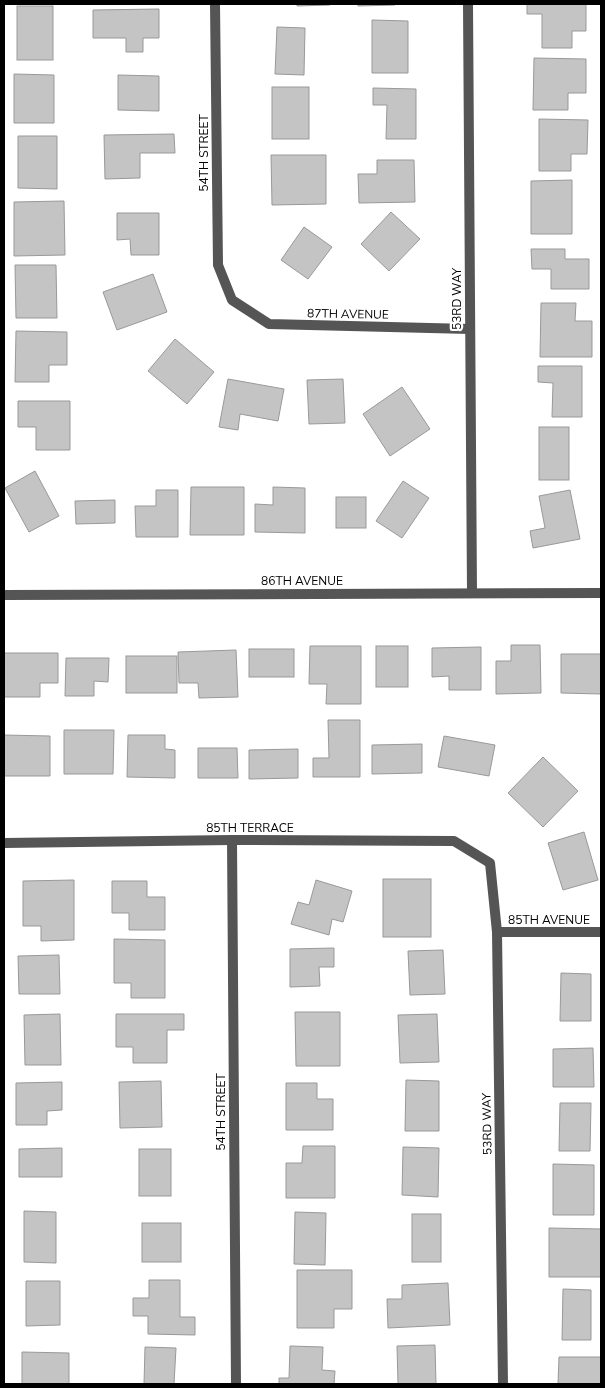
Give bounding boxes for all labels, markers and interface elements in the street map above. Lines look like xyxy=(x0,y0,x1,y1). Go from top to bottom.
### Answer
street label: 54TH STREET xyxy=(196,114,212,192)
street label: 53RD WAY xyxy=(449,267,465,330)
street label: 87TH AVENUE xyxy=(307,305,389,323)
street label: 86TH AVENUE xyxy=(261,573,343,589)
street label: 85TH TERRACE xyxy=(206,820,294,836)
street label: 85TH AVENUE xyxy=(508,912,590,928)
street label: 54TH STREET xyxy=(213,1073,229,1151)
street label: 53RD WAY xyxy=(478,1092,496,1155)

